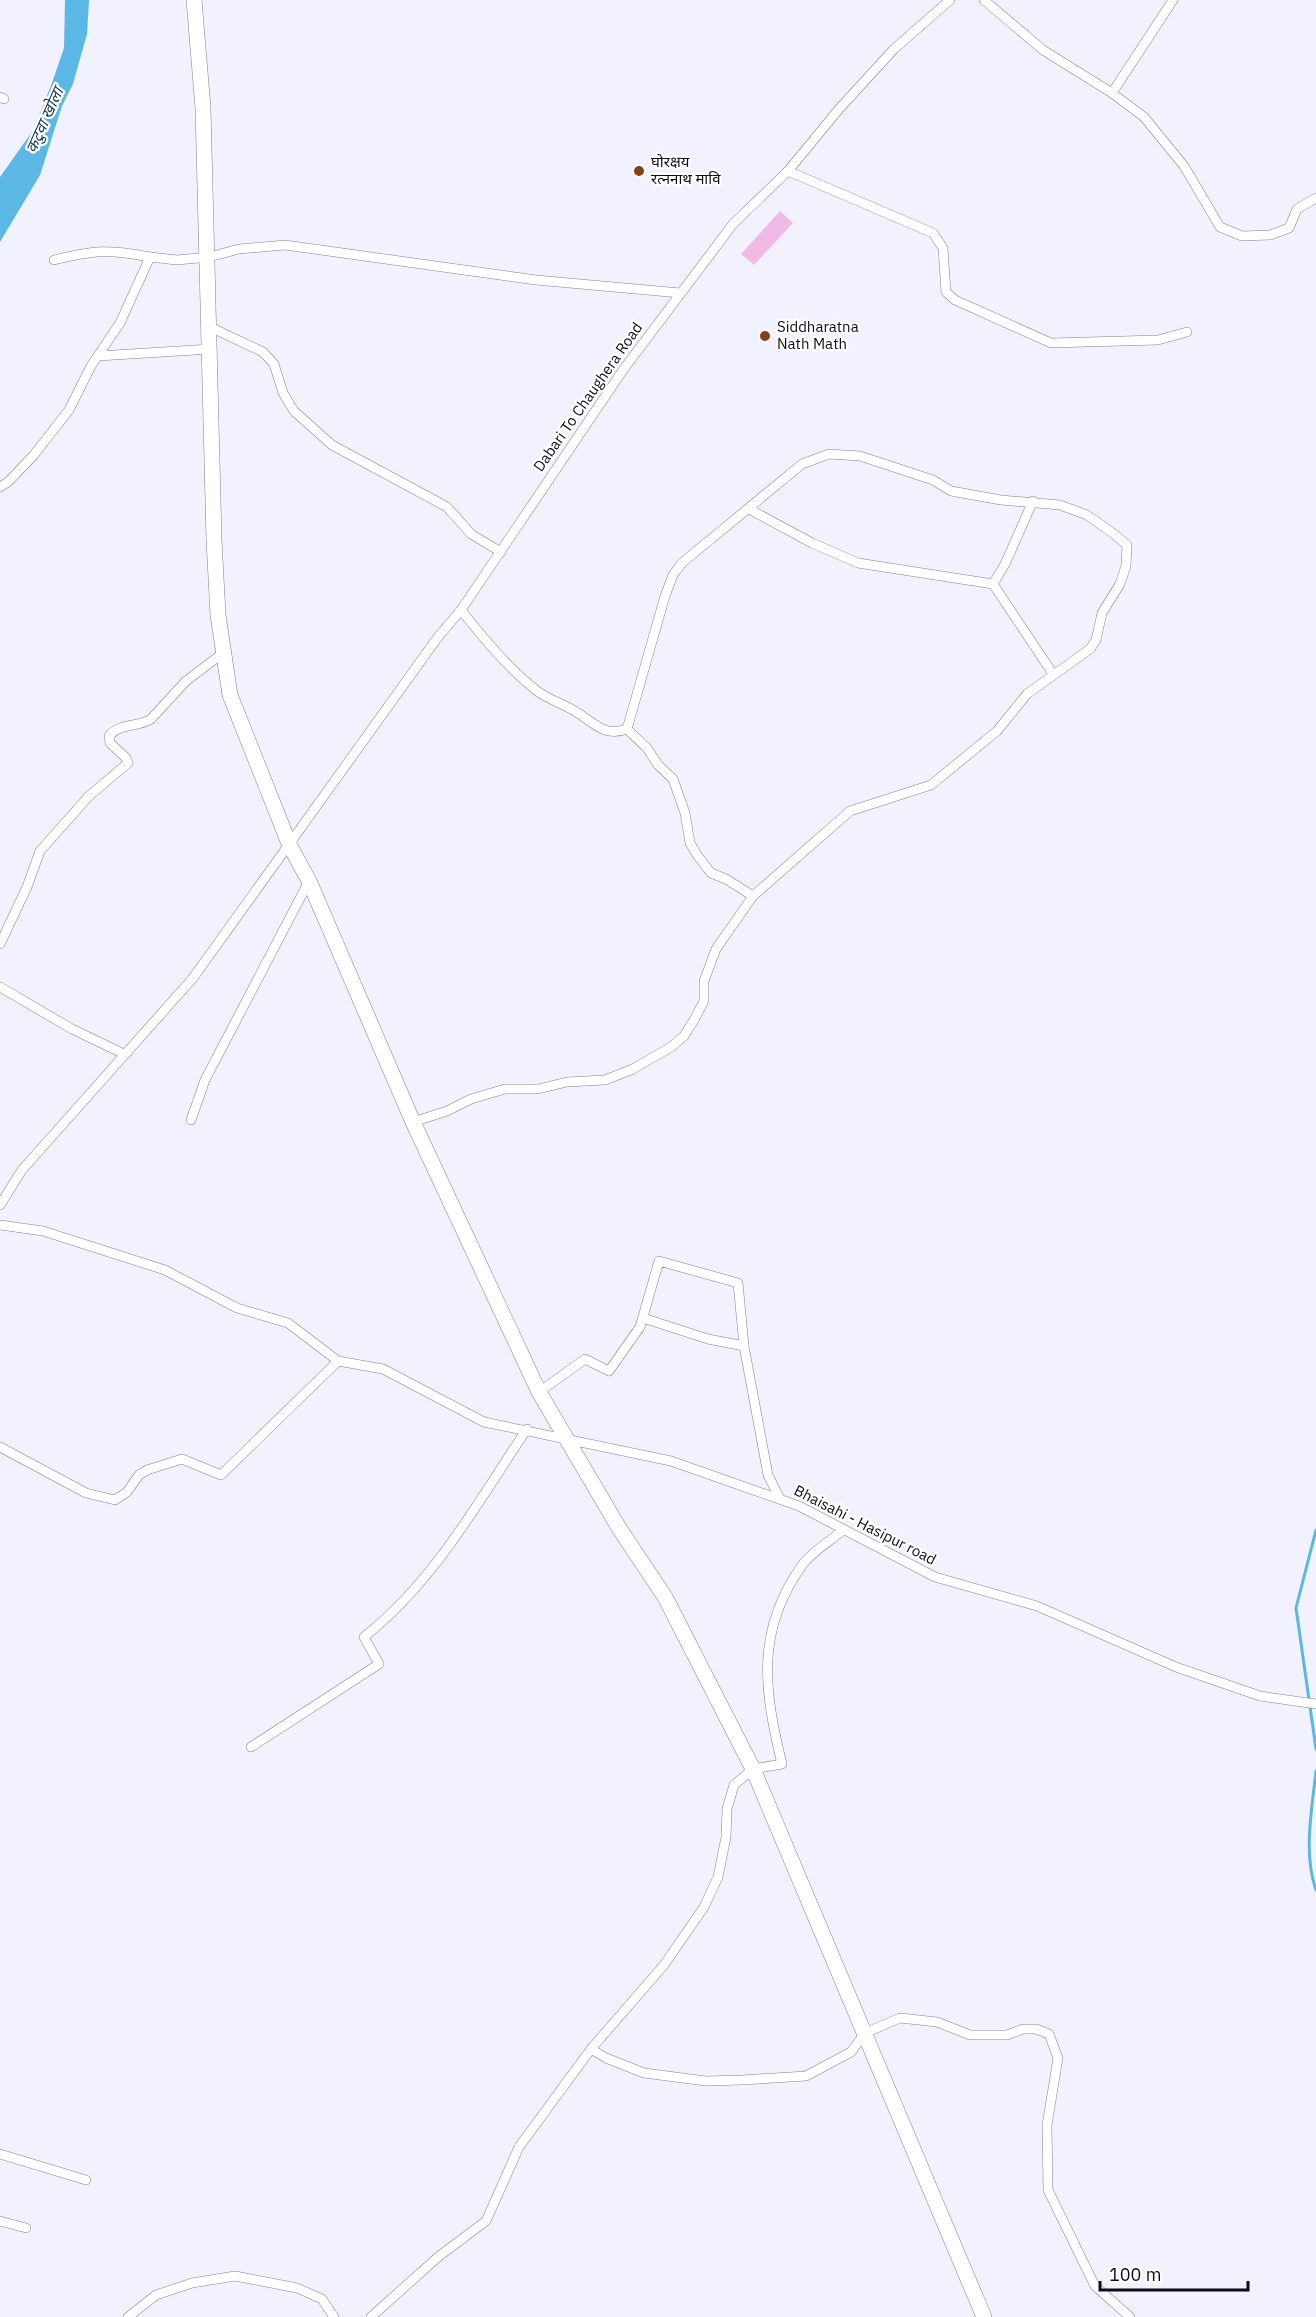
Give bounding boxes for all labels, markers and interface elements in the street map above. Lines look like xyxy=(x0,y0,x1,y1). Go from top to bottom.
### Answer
water label: कटुवा खोला xyxy=(21,82,69,156)
place label: घोरक्षय रत्ननाथ मावि xyxy=(651,152,721,188)
marker: घोरक्षय रत्ननाथ मावि xyxy=(632,164,646,178)
place label: Siddharatna Nath Math xyxy=(777,317,859,353)
street label: Dabari To Chaughera Road xyxy=(529,319,646,475)
marker: Siddharatna Nath Math xyxy=(758,329,772,343)
street label: Bhaisahi - Hasipur road xyxy=(791,1480,940,1569)
scale bar xyxy=(1100,2254,1248,2292)
text: 100 m xyxy=(1109,2263,1161,2286)

